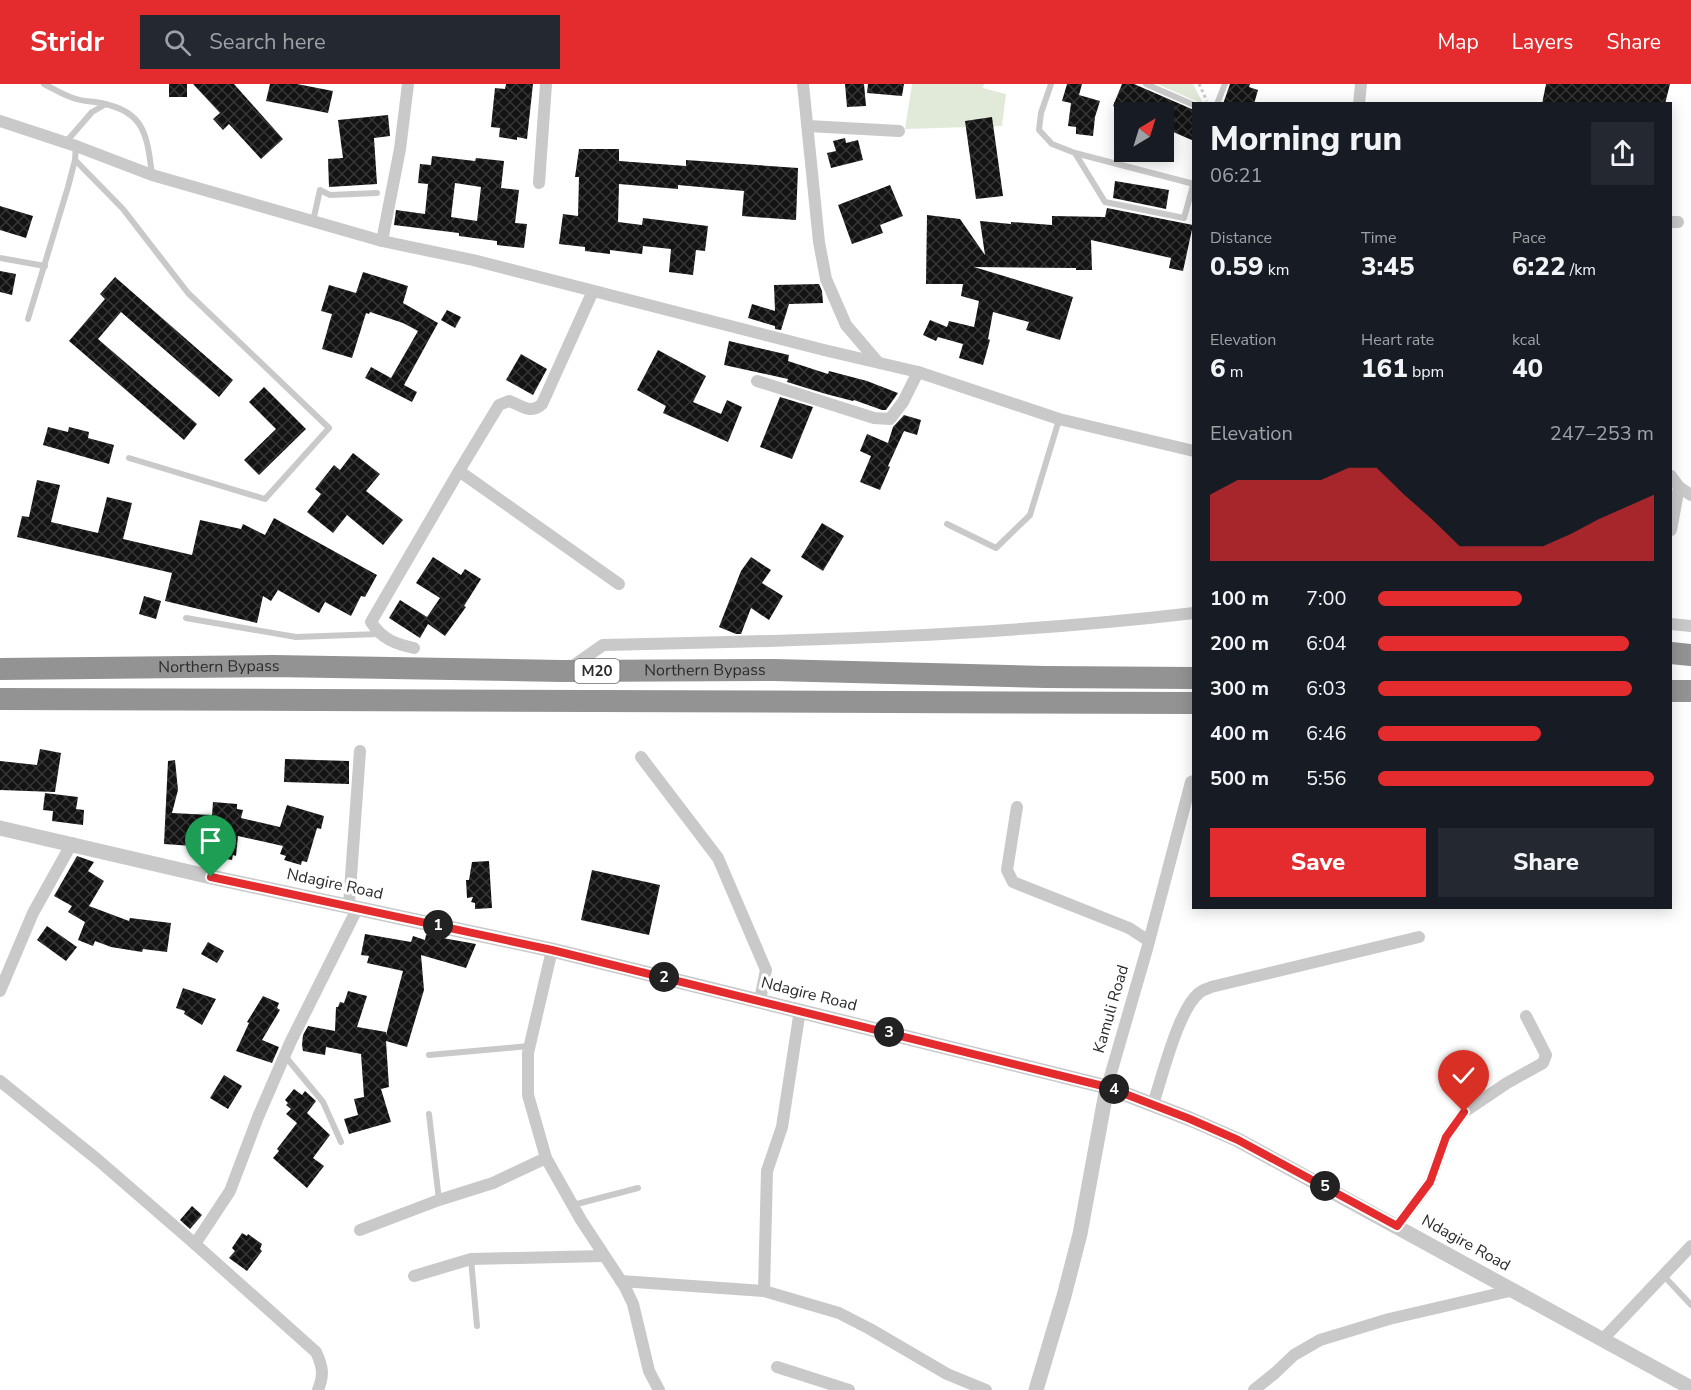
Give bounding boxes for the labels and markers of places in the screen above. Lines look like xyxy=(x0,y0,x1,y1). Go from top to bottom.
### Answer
pin xyxy=(185,815,236,877)
pin: 1 xyxy=(423,910,453,940)
pin: 2 xyxy=(649,962,679,992)
pin: 3 xyxy=(874,1017,904,1047)
pin xyxy=(1438,1050,1489,1112)
pin: 4 xyxy=(1099,1074,1129,1104)
pin: 5 xyxy=(1310,1171,1340,1201)

